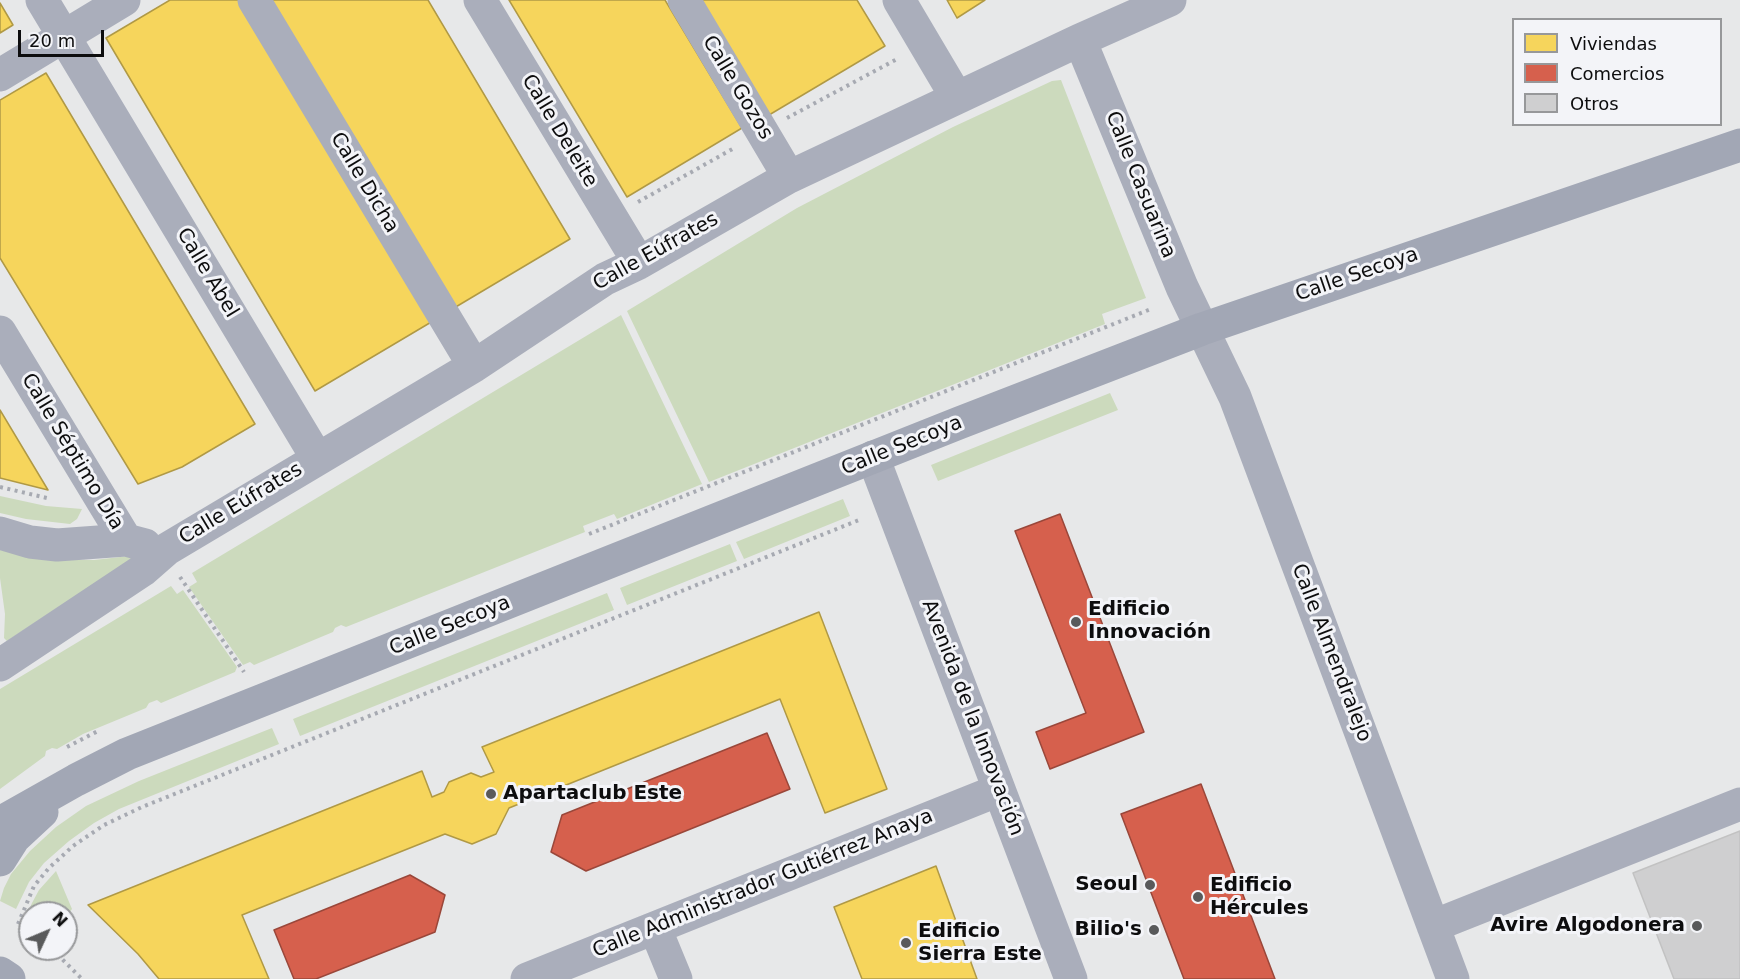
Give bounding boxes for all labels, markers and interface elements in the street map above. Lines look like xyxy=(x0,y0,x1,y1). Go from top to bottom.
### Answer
scale bar xyxy=(21,18,106,56)
legend xyxy=(1512,18,1722,126)
text: 20 m xyxy=(29,30,75,51)
street label: Calle Gozos xyxy=(697,32,777,144)
text: Viviendas xyxy=(1570,33,1657,54)
text: Comercios xyxy=(1570,63,1664,84)
street label: Calle Deleite xyxy=(516,70,602,192)
text: Otros xyxy=(1570,93,1619,114)
street label: Calle Casuarina xyxy=(1100,108,1180,262)
street label: Calle Dicha xyxy=(325,128,403,238)
street label: Calle Eúfrates xyxy=(589,208,723,296)
street label: Calle Abel xyxy=(171,224,243,322)
street label: Calle Secoya xyxy=(1292,243,1422,307)
street label: Calle Séptimo Día xyxy=(16,369,128,535)
street label: Calle Secoya xyxy=(838,411,966,481)
street label: Calle Eúfrates xyxy=(175,458,307,550)
street label: Calle Almendralejo xyxy=(1286,561,1376,745)
street label: Calle Secoya xyxy=(386,591,514,661)
street label: Avenida de la Innovación xyxy=(916,597,1028,839)
place label: Edificio Innovación xyxy=(1088,598,1211,645)
marker: Edificio Innovación xyxy=(1069,615,1083,629)
place label: Apartaclub Este xyxy=(503,782,682,806)
marker: Apartaclub Este xyxy=(484,787,498,801)
street label: Calle Administrador Gutiérrez Anaya xyxy=(589,805,937,963)
place label: Seoul xyxy=(1075,873,1138,897)
place label: Edificio Hércules xyxy=(1210,874,1309,921)
marker: Seoul xyxy=(1143,878,1157,892)
marker: Edificio Hércules xyxy=(1191,890,1205,904)
north arrow xyxy=(18,901,78,961)
text: N xyxy=(48,908,71,931)
place label: Avire Algodonera xyxy=(1490,914,1685,938)
place label: Bilio's xyxy=(1074,918,1142,942)
marker: Avire Algodonera xyxy=(1690,919,1704,933)
place label: Edificio Sierra Este xyxy=(918,920,1042,967)
marker: Bilio's xyxy=(1147,923,1161,937)
marker: Edificio Sierra Este xyxy=(899,936,913,950)

